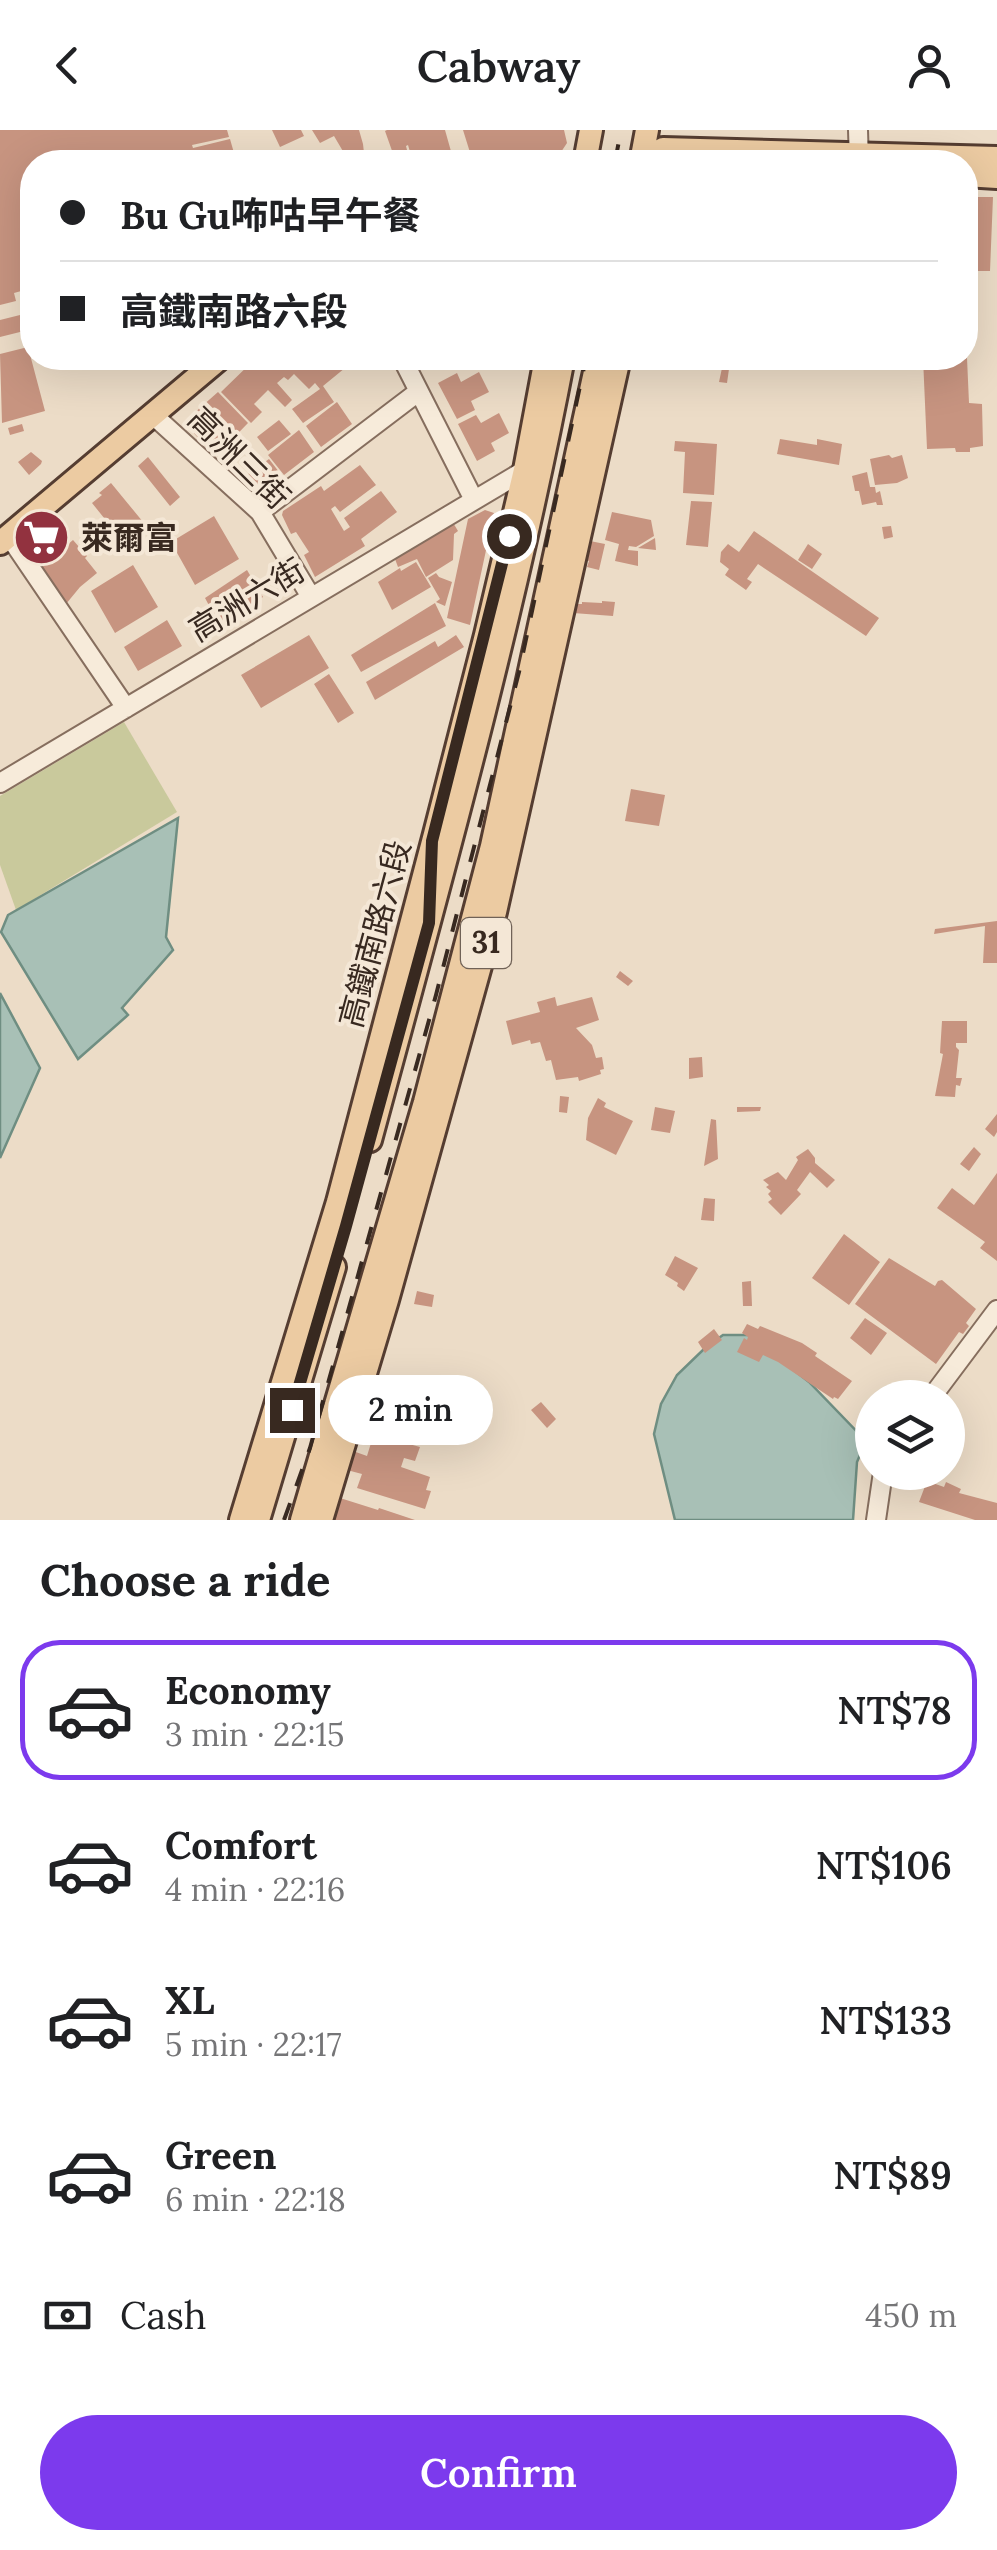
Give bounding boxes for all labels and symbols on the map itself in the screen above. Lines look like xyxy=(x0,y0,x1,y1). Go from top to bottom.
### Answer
street label: 高洲三街 xyxy=(180,398,299,517)
supermarket icon: 萊爾富 xyxy=(12,508,72,568)
route start xyxy=(487,514,532,559)
place label: 萊爾富 xyxy=(81,517,177,558)
street label: 高洲六街 xyxy=(181,549,312,650)
street label: 高鐵南路六段 xyxy=(330,836,419,1032)
road number: 31 xyxy=(461,918,511,968)
callout: 2 min xyxy=(327,1375,492,1445)
route end xyxy=(270,1388,315,1433)

